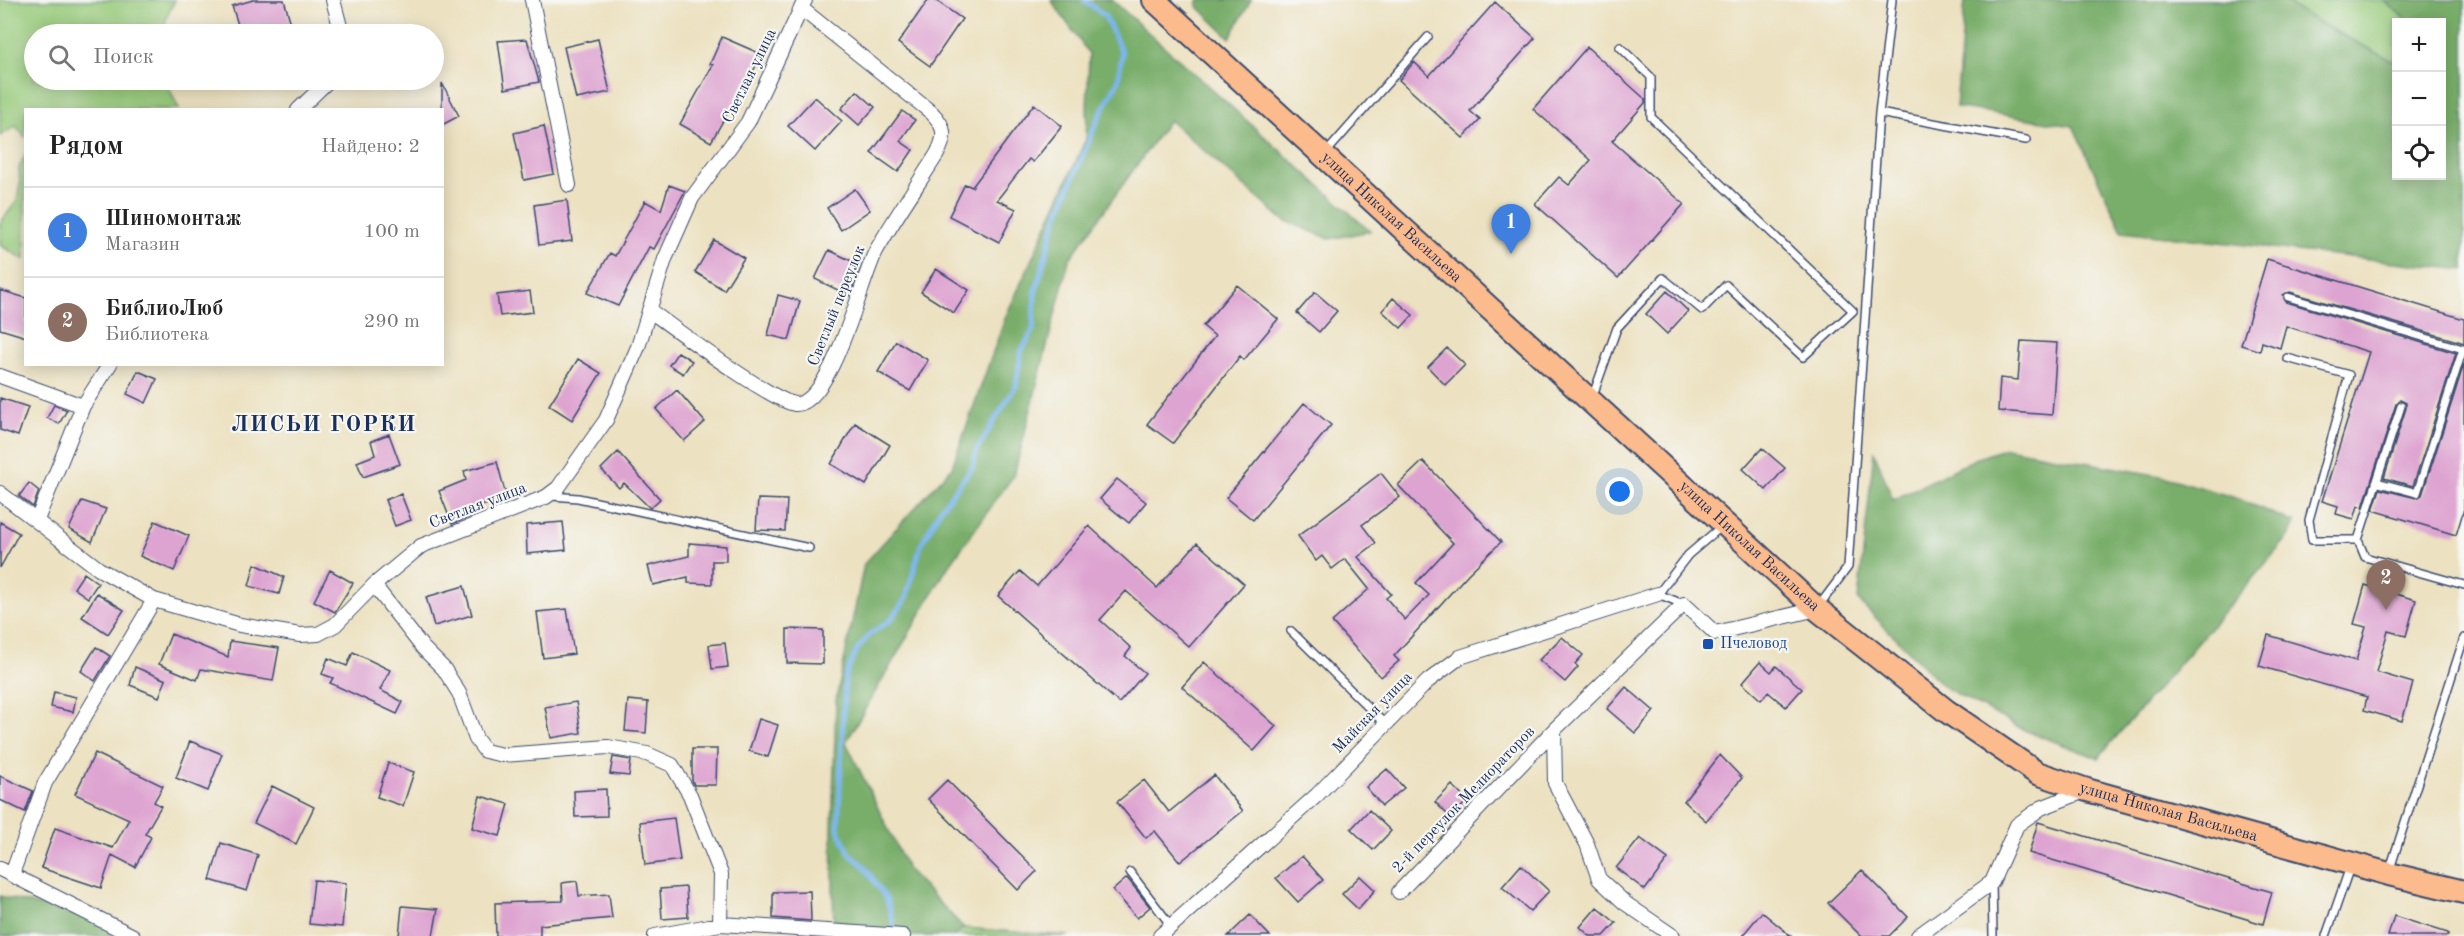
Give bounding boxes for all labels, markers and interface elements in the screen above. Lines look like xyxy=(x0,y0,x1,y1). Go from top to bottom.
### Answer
map controls xyxy=(2392,18,2446,180)
button: + xyxy=(2392,18,2446,72)
search box xyxy=(24,24,444,90)
street label: Светлая улица xyxy=(720,26,780,126)
icon: search xyxy=(45,41,78,74)
text: Поиск xyxy=(93,46,154,68)
button: − xyxy=(2392,72,2446,126)
button: locate xyxy=(2392,126,2446,180)
text: Рядом xyxy=(48,134,123,160)
text: Найдено: 2 xyxy=(321,137,420,157)
street label: улица Николая Васильева xyxy=(1318,150,1465,286)
pin: 1 xyxy=(1492,204,1530,254)
text: Шиномонтаж xyxy=(105,208,241,230)
text: 1 xyxy=(62,222,73,242)
text: 100 m xyxy=(364,222,420,242)
text: Магазин xyxy=(105,235,180,255)
street label: Светлый переулок xyxy=(806,244,868,368)
text: БиблиоЛюб xyxy=(105,298,223,320)
text: 2 xyxy=(62,312,73,332)
text: 290 m xyxy=(364,312,420,332)
text: Библиотека xyxy=(105,325,209,345)
district label: ЛИСЬИ ГОРКИ xyxy=(231,414,417,436)
your location xyxy=(1605,477,1634,506)
street label: улица Николая Васильева xyxy=(1676,478,1822,615)
street label: Светлая улица xyxy=(427,480,529,532)
pin: 2 xyxy=(2366,560,2406,610)
place label: Пчеловод xyxy=(1720,636,1787,652)
marker: Пчеловод xyxy=(1701,637,1715,651)
street label: Майская улица xyxy=(1330,669,1416,757)
street label: 2-й переулок Мелиораторов xyxy=(1390,724,1538,876)
street label: улица Николая Васильева xyxy=(2077,780,2259,845)

